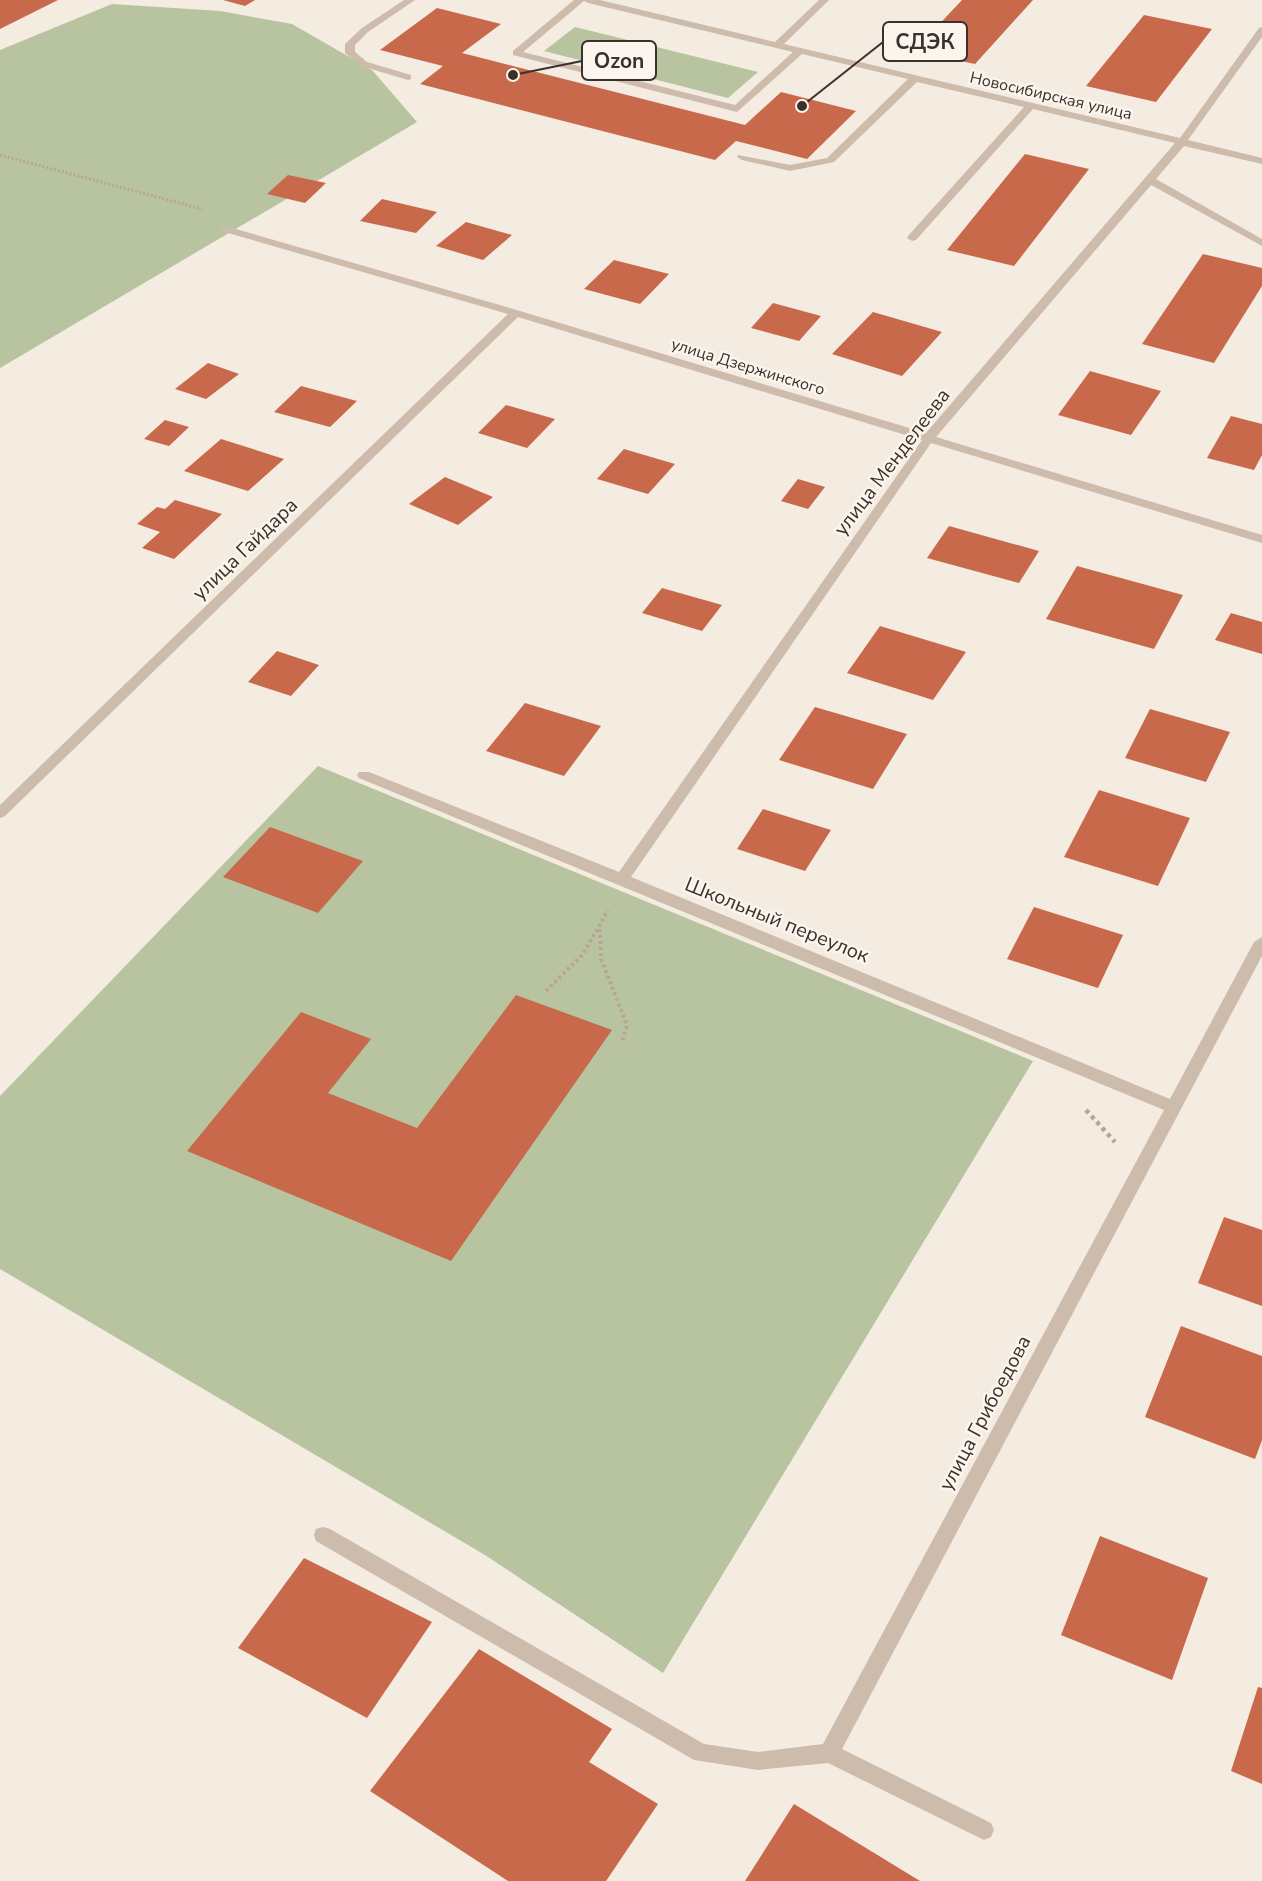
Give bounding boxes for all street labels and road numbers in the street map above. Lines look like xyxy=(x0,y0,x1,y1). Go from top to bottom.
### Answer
street label: Новосибирская улица xyxy=(968,67,1134,125)
street label: улица Дзержинского xyxy=(668,333,828,401)
street label: улица Менделеева xyxy=(828,383,956,541)
street label: улица Гайдара xyxy=(186,492,304,606)
street label: Школьный переулок xyxy=(681,871,874,969)
street label: улица Грибоедова xyxy=(933,1331,1037,1495)

